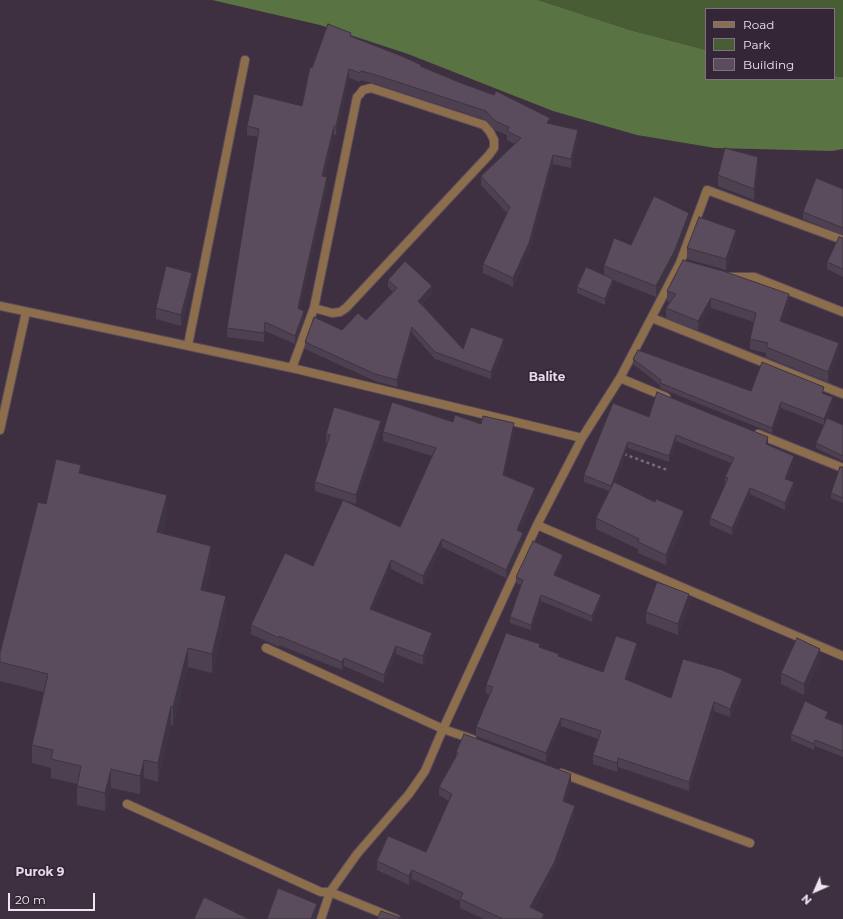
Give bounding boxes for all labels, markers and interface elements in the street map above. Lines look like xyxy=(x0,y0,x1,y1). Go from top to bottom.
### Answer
legend xyxy=(705,8,835,80)
text: Road xyxy=(743,17,774,32)
text: Park xyxy=(743,37,770,52)
text: Building xyxy=(743,57,794,72)
district label: Balite xyxy=(529,370,565,384)
district label: Purok 9 xyxy=(16,865,64,879)
north arrow xyxy=(795,871,835,911)
scale bar xyxy=(10,885,97,911)
text: N xyxy=(798,891,815,908)
text: 20 m xyxy=(15,892,46,907)

